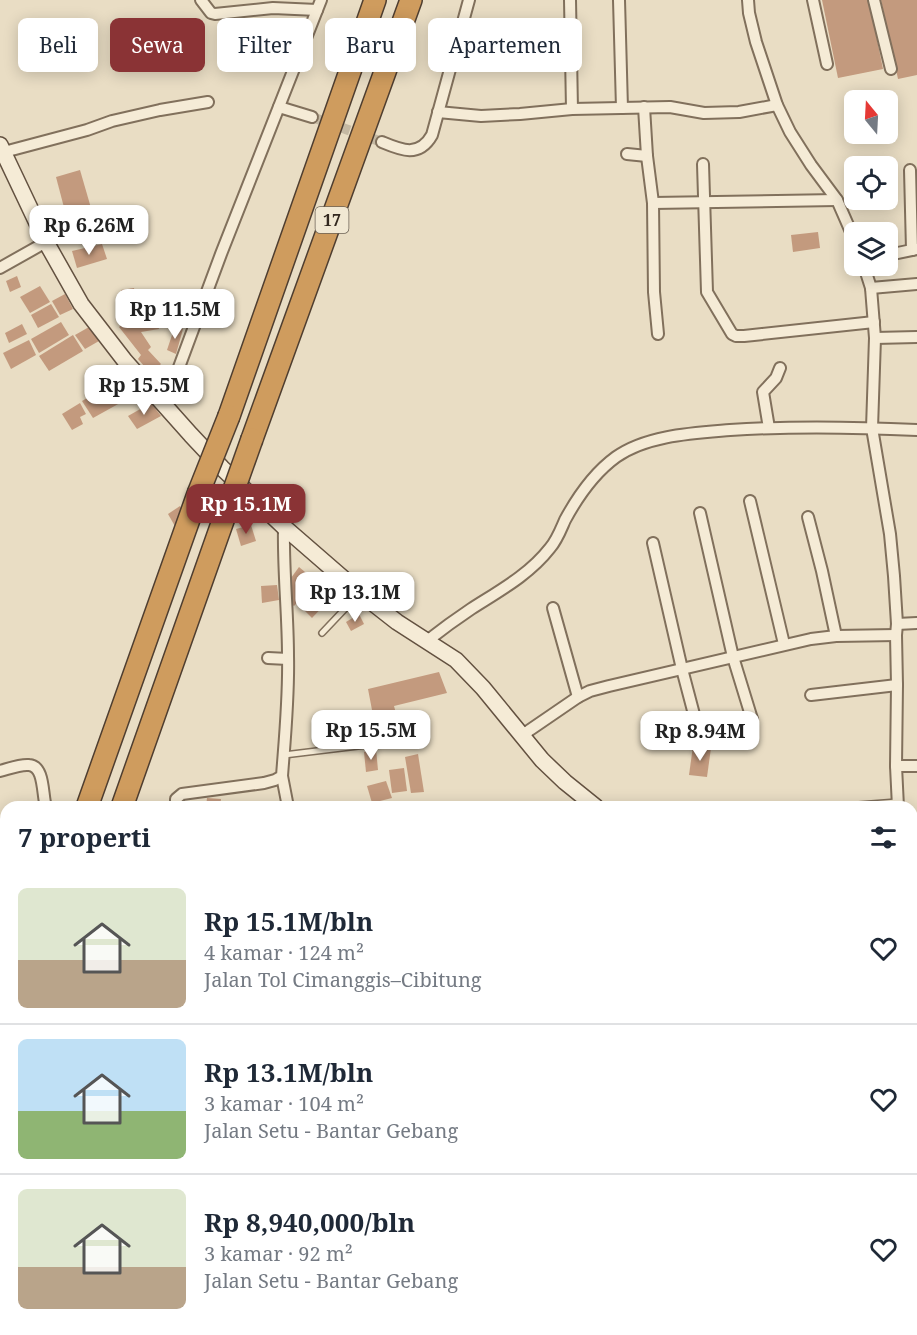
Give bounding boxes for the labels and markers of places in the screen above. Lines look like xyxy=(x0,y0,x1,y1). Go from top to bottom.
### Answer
pin: Rp 6.26M xyxy=(27,205,151,256)
pin: Rp 11.5M xyxy=(113,289,237,340)
pin: Rp 15.5M xyxy=(82,365,206,416)
pin: Rp 15.1M xyxy=(184,484,308,535)
pin: Rp 13.1M xyxy=(293,572,417,623)
pin: Rp 15.5M xyxy=(309,710,433,761)
pin: Rp 8.94M xyxy=(638,711,762,762)

